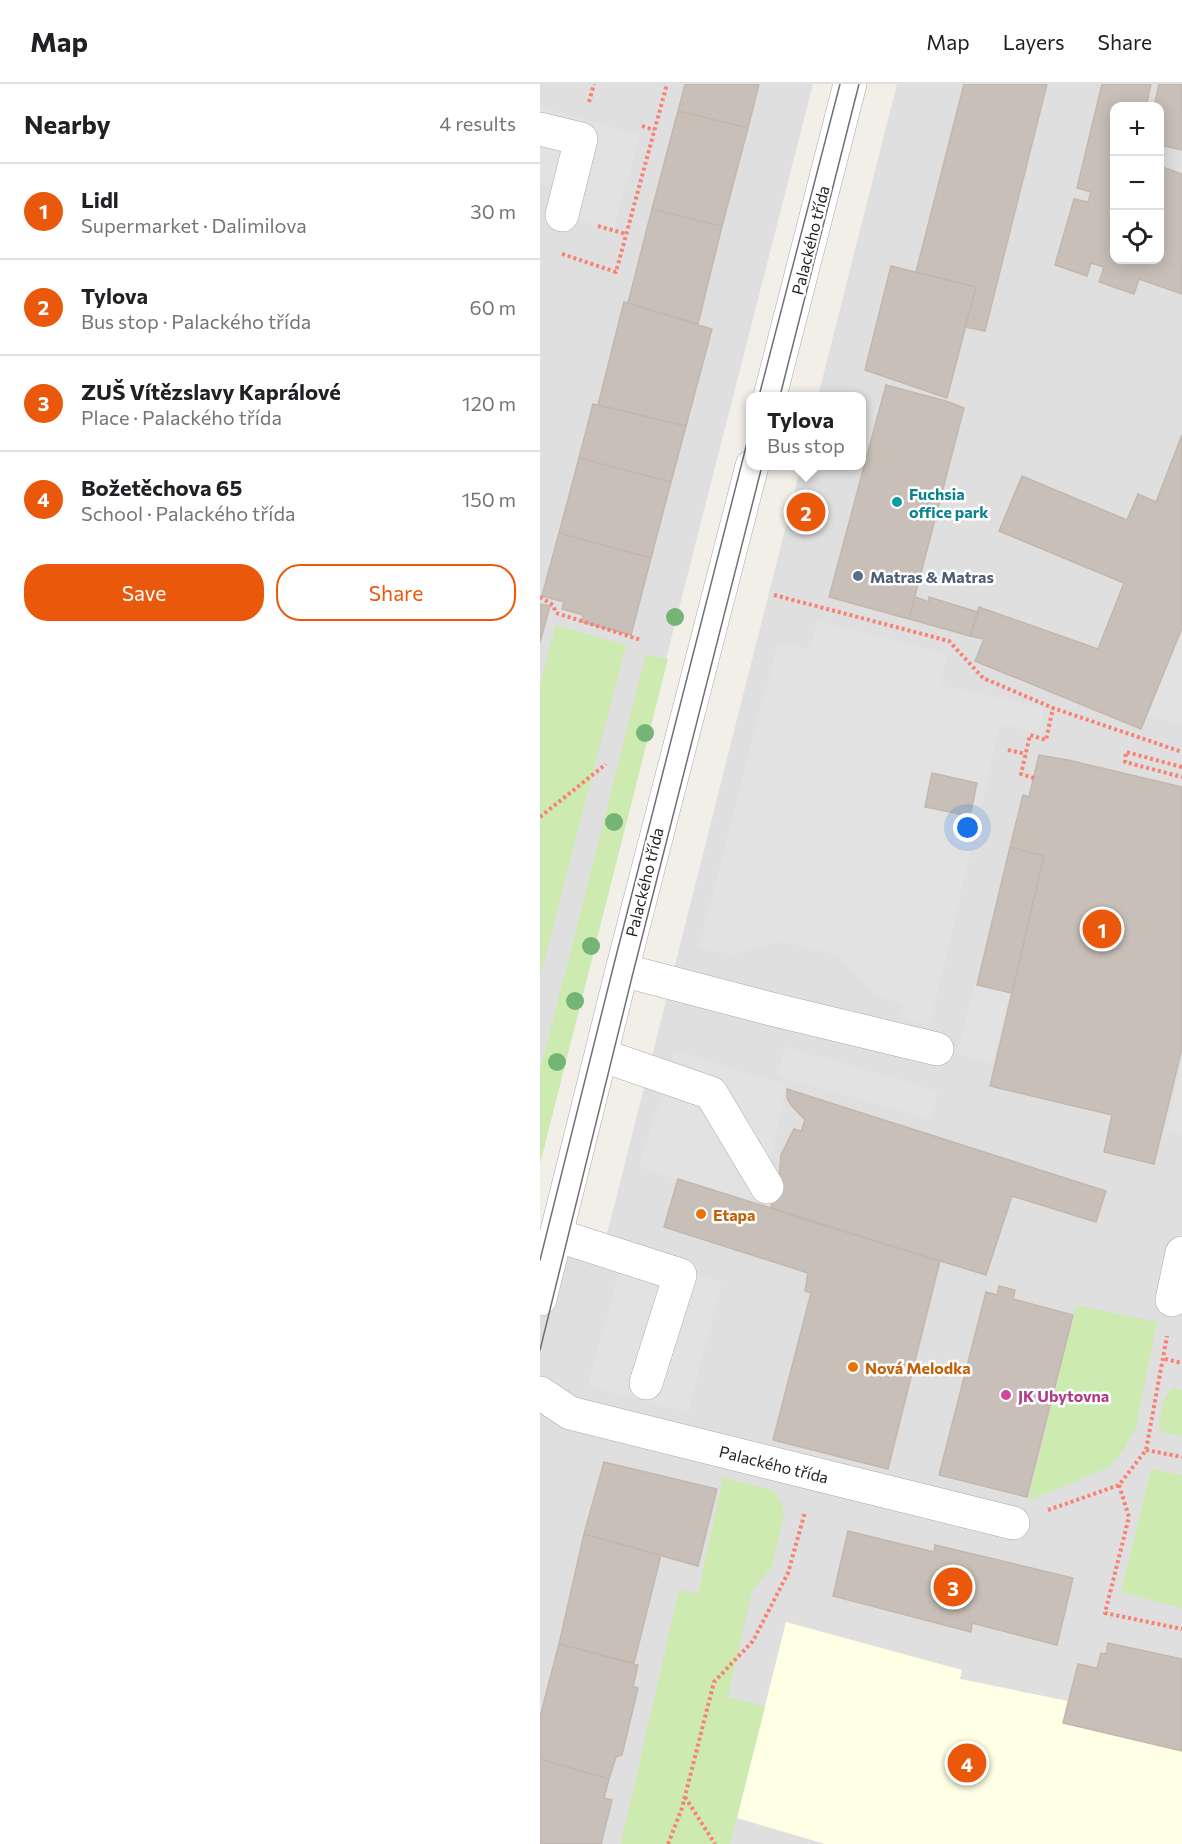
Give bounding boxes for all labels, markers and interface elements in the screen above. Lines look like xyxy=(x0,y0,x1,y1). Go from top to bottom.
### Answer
text: Map xyxy=(30,24,88,58)
text: Map xyxy=(926,29,970,54)
text: Layers xyxy=(1003,29,1065,54)
text: Share xyxy=(1098,29,1152,54)
map controls xyxy=(1110,102,1164,264)
button: + xyxy=(1110,102,1164,156)
text: Nearby xyxy=(24,108,111,139)
text: 4 results xyxy=(439,111,516,135)
button: − xyxy=(1110,156,1164,210)
street label: Palackého třída xyxy=(787,183,833,297)
text: Lidl xyxy=(81,186,119,213)
text: 1 xyxy=(39,199,48,223)
text: 30 m xyxy=(470,199,516,223)
button: locate xyxy=(1110,210,1164,264)
text: Supermarket · Dalimilova xyxy=(81,213,307,237)
text: Tylova xyxy=(81,282,148,309)
text: 2 xyxy=(38,295,49,319)
text: 60 m xyxy=(470,295,516,319)
text: Bus stop · Palackého třída xyxy=(81,309,311,333)
text: ZUŠ Vítězslavy Kaprálové xyxy=(81,378,341,405)
text: 3 xyxy=(38,391,49,415)
text: 120 m xyxy=(462,391,516,415)
popup xyxy=(746,392,866,470)
text: Place · Palackého třída xyxy=(81,405,282,429)
text: Tylova xyxy=(767,406,834,433)
text: Bus stop xyxy=(767,433,845,457)
text: Božetěchova 65 xyxy=(81,474,242,501)
place label: Fuchsia office park xyxy=(909,484,989,521)
text: 4 xyxy=(37,487,50,511)
text: 150 m xyxy=(462,487,516,511)
pin: 2 xyxy=(786,490,826,534)
marker: Fuchsia office park xyxy=(890,495,904,509)
text: School · Palackého třída xyxy=(81,501,295,525)
button: Save xyxy=(24,564,264,621)
button: Share xyxy=(276,564,516,621)
place label: Matras & Matras xyxy=(870,567,994,586)
marker: Matras & Matras xyxy=(851,569,865,583)
your location xyxy=(953,813,982,842)
street label: Palackého třída xyxy=(621,825,667,939)
pin: 1 xyxy=(1082,906,1122,952)
place label: Etapa xyxy=(713,1205,755,1224)
marker: Etapa xyxy=(694,1207,708,1221)
place label: Nová Melodka xyxy=(865,1358,971,1377)
marker: Nová Melodka xyxy=(846,1360,860,1374)
place label: JK Ubytovna xyxy=(1018,1386,1109,1405)
marker: JK Ubytovna xyxy=(999,1388,1013,1402)
street label: Palackého třída xyxy=(717,1441,831,1487)
pin: 3 xyxy=(934,1564,972,1610)
pin: 4 xyxy=(948,1740,986,1786)

